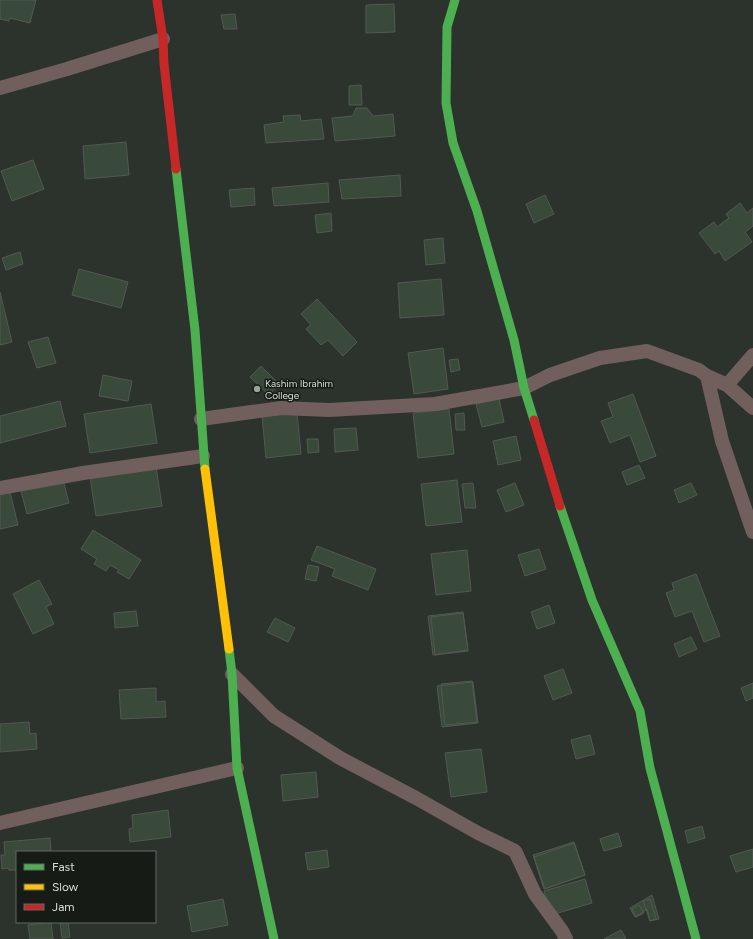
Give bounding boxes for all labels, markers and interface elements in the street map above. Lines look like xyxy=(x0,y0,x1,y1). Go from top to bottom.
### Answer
place label: Kashim Ibrahim College xyxy=(265,377,333,402)
marker: Kashim Ibrahim College xyxy=(252,384,262,394)
legend xyxy=(16,851,156,923)
text: Fast xyxy=(52,860,75,874)
text: Slow xyxy=(52,880,79,894)
text: Jam xyxy=(52,900,75,914)

